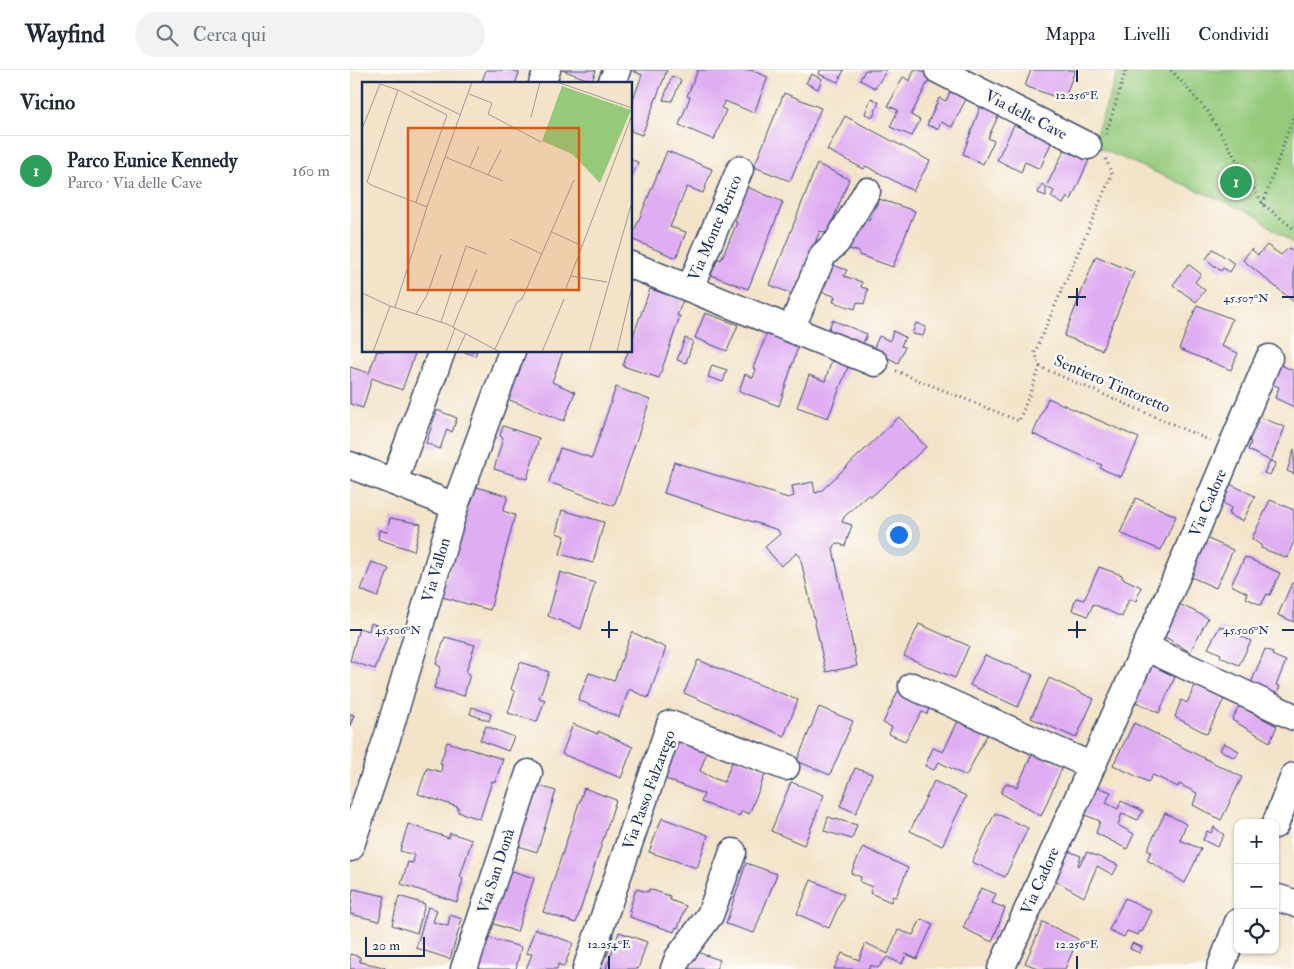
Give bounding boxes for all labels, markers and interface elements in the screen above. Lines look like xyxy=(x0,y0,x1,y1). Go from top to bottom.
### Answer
search box xyxy=(135,12,485,57)
text: Wayfind xyxy=(25,19,105,50)
icon: search xyxy=(153,21,181,49)
text: Cerca qui xyxy=(193,23,266,47)
text: Mappa xyxy=(1045,23,1095,46)
text: Livelli xyxy=(1123,23,1170,46)
text: Condividi xyxy=(1198,23,1269,46)
inset map xyxy=(362,82,632,352)
street label: Via delle Cave xyxy=(982,86,1071,144)
text: 12.256°E xyxy=(1056,88,1099,103)
text: Vicino xyxy=(20,89,75,116)
text: Parco Eunice Kennedy xyxy=(67,149,237,173)
text: 1 xyxy=(33,161,39,181)
text: 160 m xyxy=(292,161,330,181)
pin: 1 xyxy=(1220,163,1252,201)
street label: Via Monte Berico xyxy=(684,172,746,284)
text: Parco · Via delle Cave xyxy=(67,173,202,193)
text: 45.507°N xyxy=(1223,291,1269,306)
street label: Sentiero Tintoretto xyxy=(1051,351,1173,418)
street label: Via Cadore xyxy=(1185,466,1231,540)
your location xyxy=(886,522,912,548)
street label: Via Vallon xyxy=(417,535,455,605)
text: 45.506°N xyxy=(375,623,421,638)
text: 45.506°N xyxy=(1223,623,1269,638)
street label: Via Passo Falzarego xyxy=(618,727,680,853)
map controls xyxy=(1234,819,1279,954)
button: + xyxy=(1234,819,1279,864)
street label: Via San Donà xyxy=(473,826,519,916)
street label: Via Cadore xyxy=(1016,844,1064,918)
button: − xyxy=(1234,864,1279,909)
button: locate xyxy=(1234,909,1279,954)
scale bar xyxy=(365,934,425,957)
text: 20 m xyxy=(372,937,400,954)
text: 12.254°E xyxy=(587,937,631,952)
text: 12.256°E xyxy=(1056,937,1099,952)

